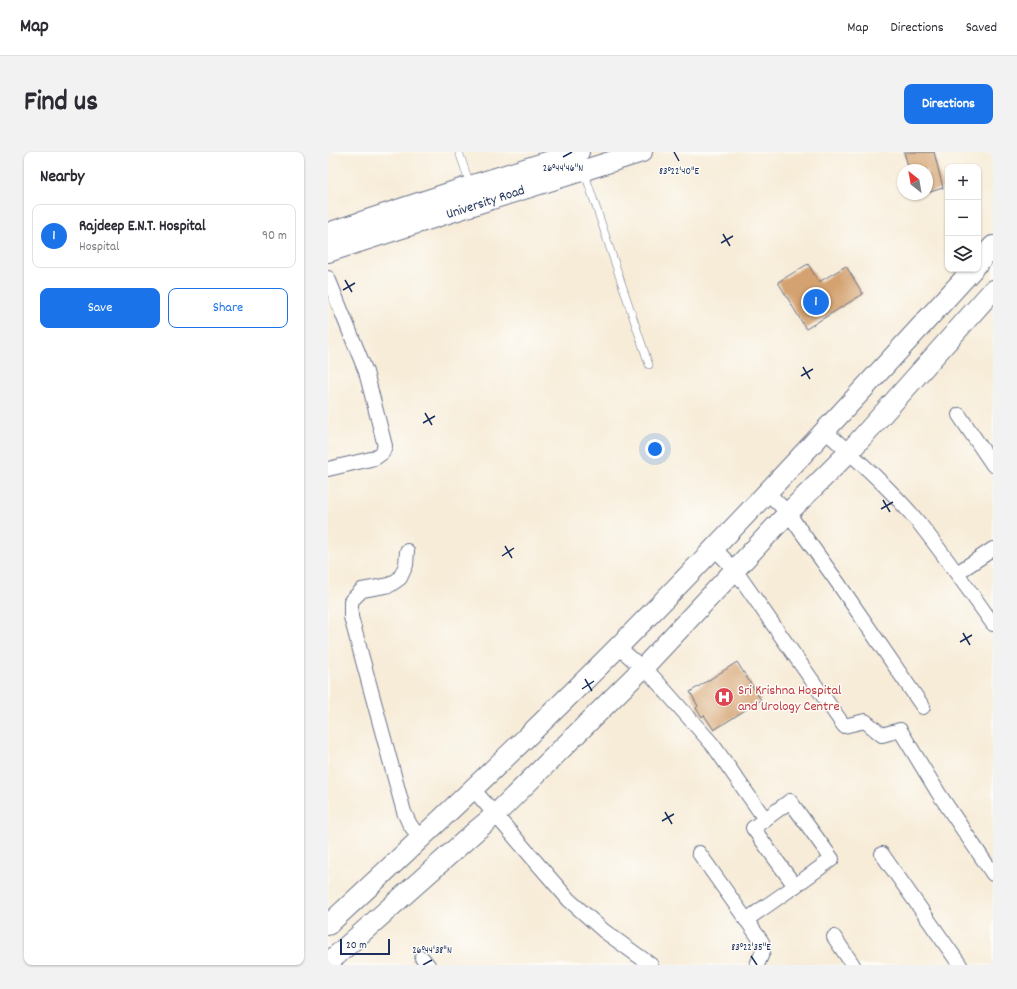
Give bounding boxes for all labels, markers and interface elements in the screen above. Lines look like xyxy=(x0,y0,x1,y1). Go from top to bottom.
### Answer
text: Map xyxy=(20,14,49,41)
text: Map xyxy=(847,18,869,38)
text: Directions xyxy=(891,18,944,38)
text: Saved xyxy=(966,18,997,38)
text: Find us xyxy=(24,84,98,124)
button: Directions xyxy=(904,84,993,124)
text: 26°44'46"N xyxy=(543,162,583,176)
north arrow xyxy=(897,164,933,200)
map controls xyxy=(945,164,981,272)
button: + xyxy=(945,164,981,200)
text: 83°22'40"E xyxy=(659,165,699,179)
text: Nearby xyxy=(40,166,84,190)
street label: University Road xyxy=(444,181,528,225)
button: − xyxy=(945,200,981,236)
text: Rajdeep E.N.T. Hospital xyxy=(79,216,205,238)
text: 1 xyxy=(53,227,55,246)
text: 90 m xyxy=(262,227,287,246)
button: layers xyxy=(945,236,981,272)
text: Hospital xyxy=(79,238,119,257)
pin: 1 xyxy=(803,287,829,317)
button: Save xyxy=(40,288,160,328)
button: Share xyxy=(168,288,288,328)
your location xyxy=(645,439,665,459)
place label: Sri Krishna Hospital and Urology Centre xyxy=(738,681,842,717)
hospital icon: Sri Krishna Hospital and Urology Centre xyxy=(713,686,735,708)
scale bar xyxy=(340,937,390,956)
text: 20 m xyxy=(346,938,367,954)
text: 83°22'35"E xyxy=(731,941,771,955)
text: 26°44'38"N xyxy=(412,944,452,958)

